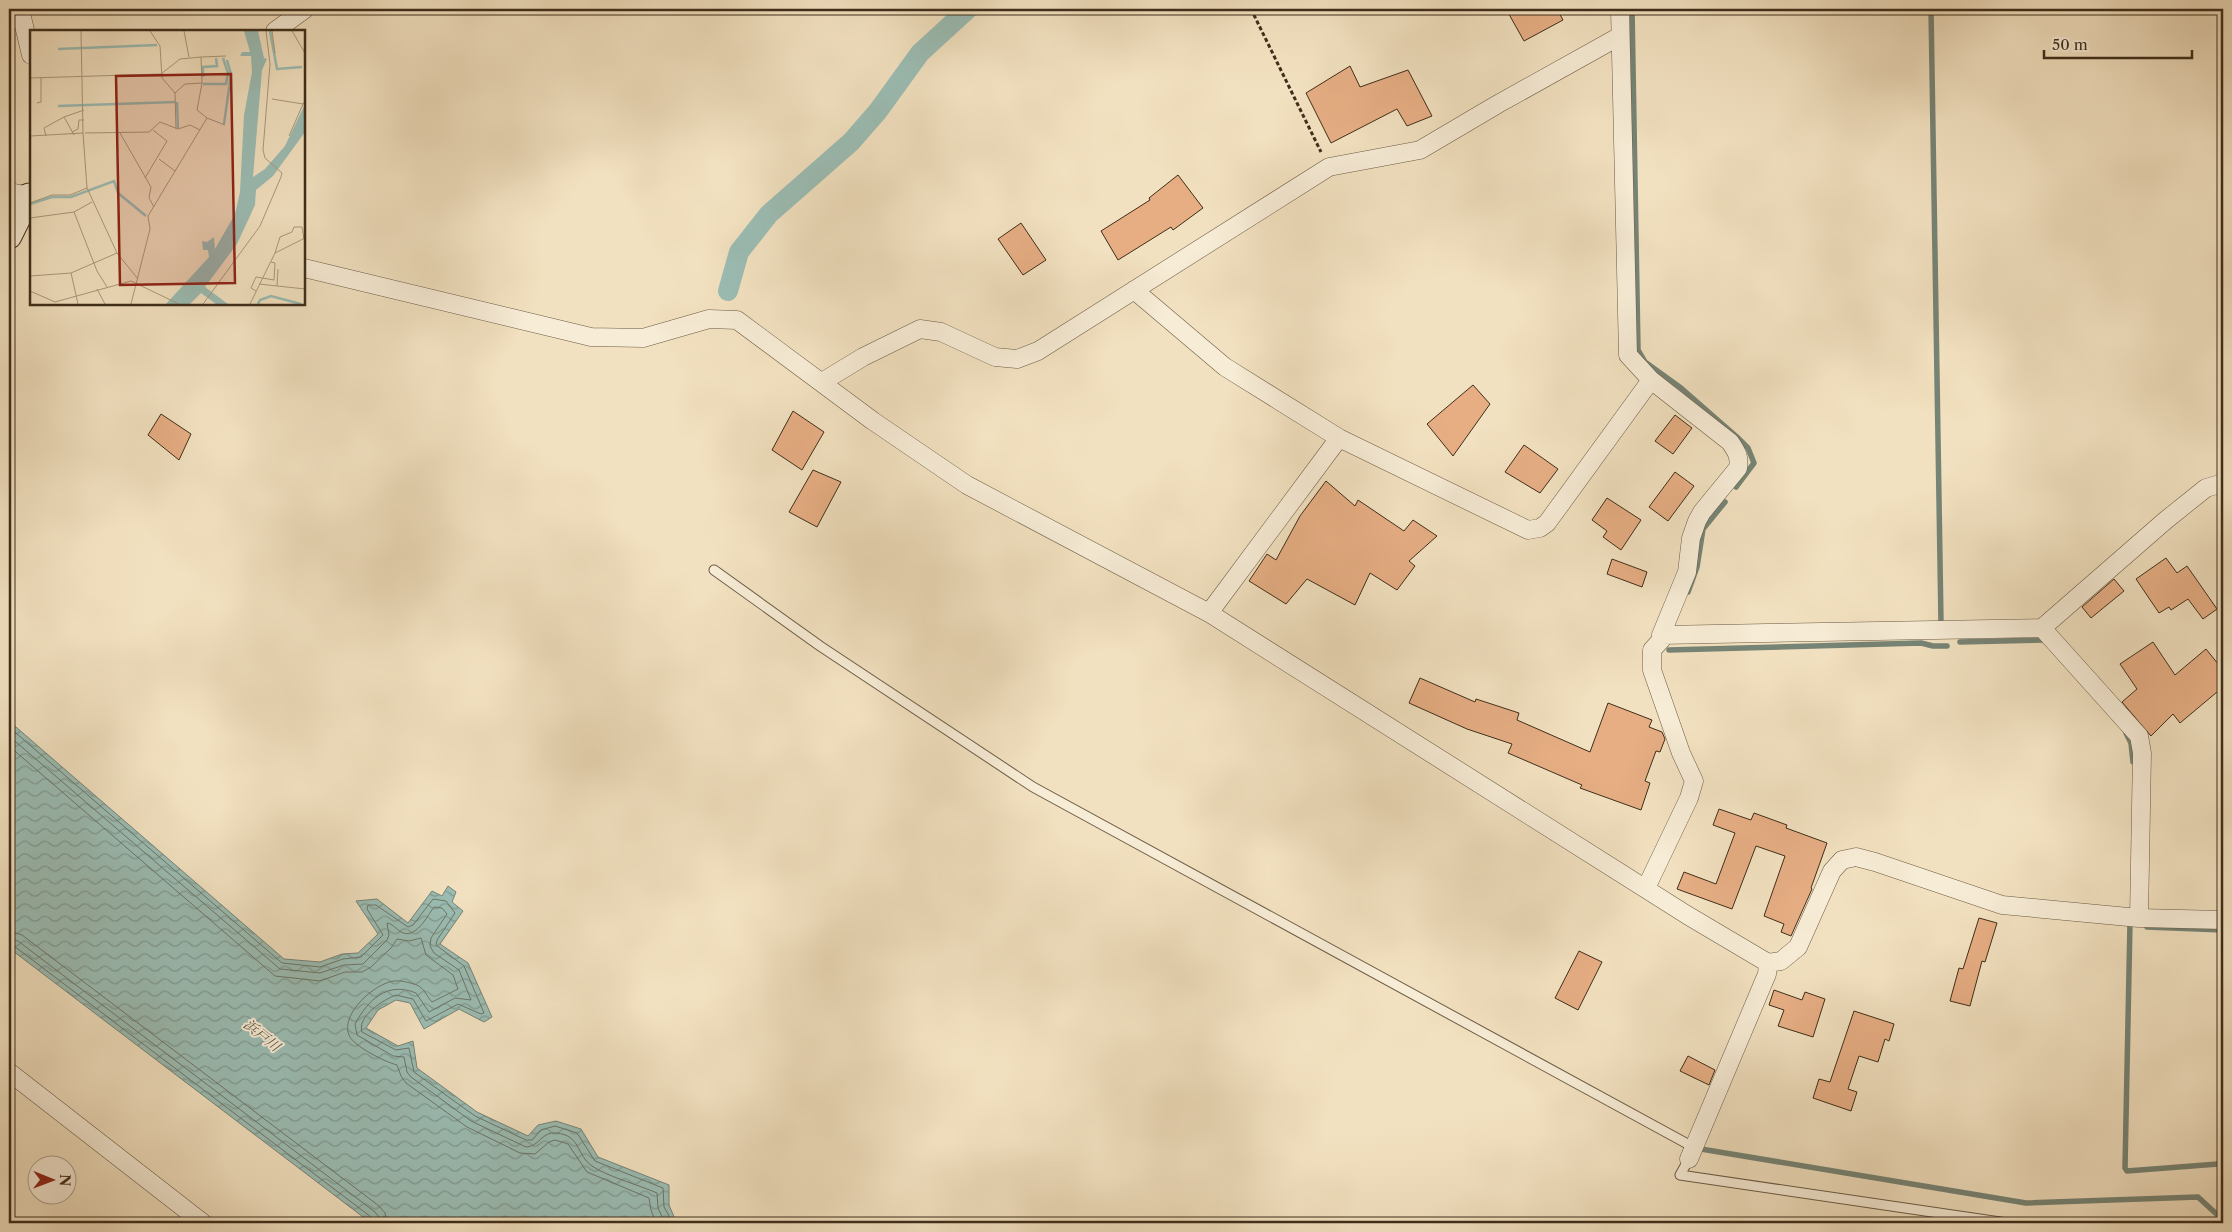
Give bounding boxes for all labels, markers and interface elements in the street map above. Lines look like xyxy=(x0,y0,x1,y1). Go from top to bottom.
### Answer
scale bar xyxy=(2044,28,2192,60)
inset map xyxy=(30,30,305,305)
text: 50 m xyxy=(2052,35,2088,54)
water label: 浜戸川 xyxy=(240,1015,286,1056)
north arrow xyxy=(28,1154,78,1204)
text: N xyxy=(56,1174,74,1186)

